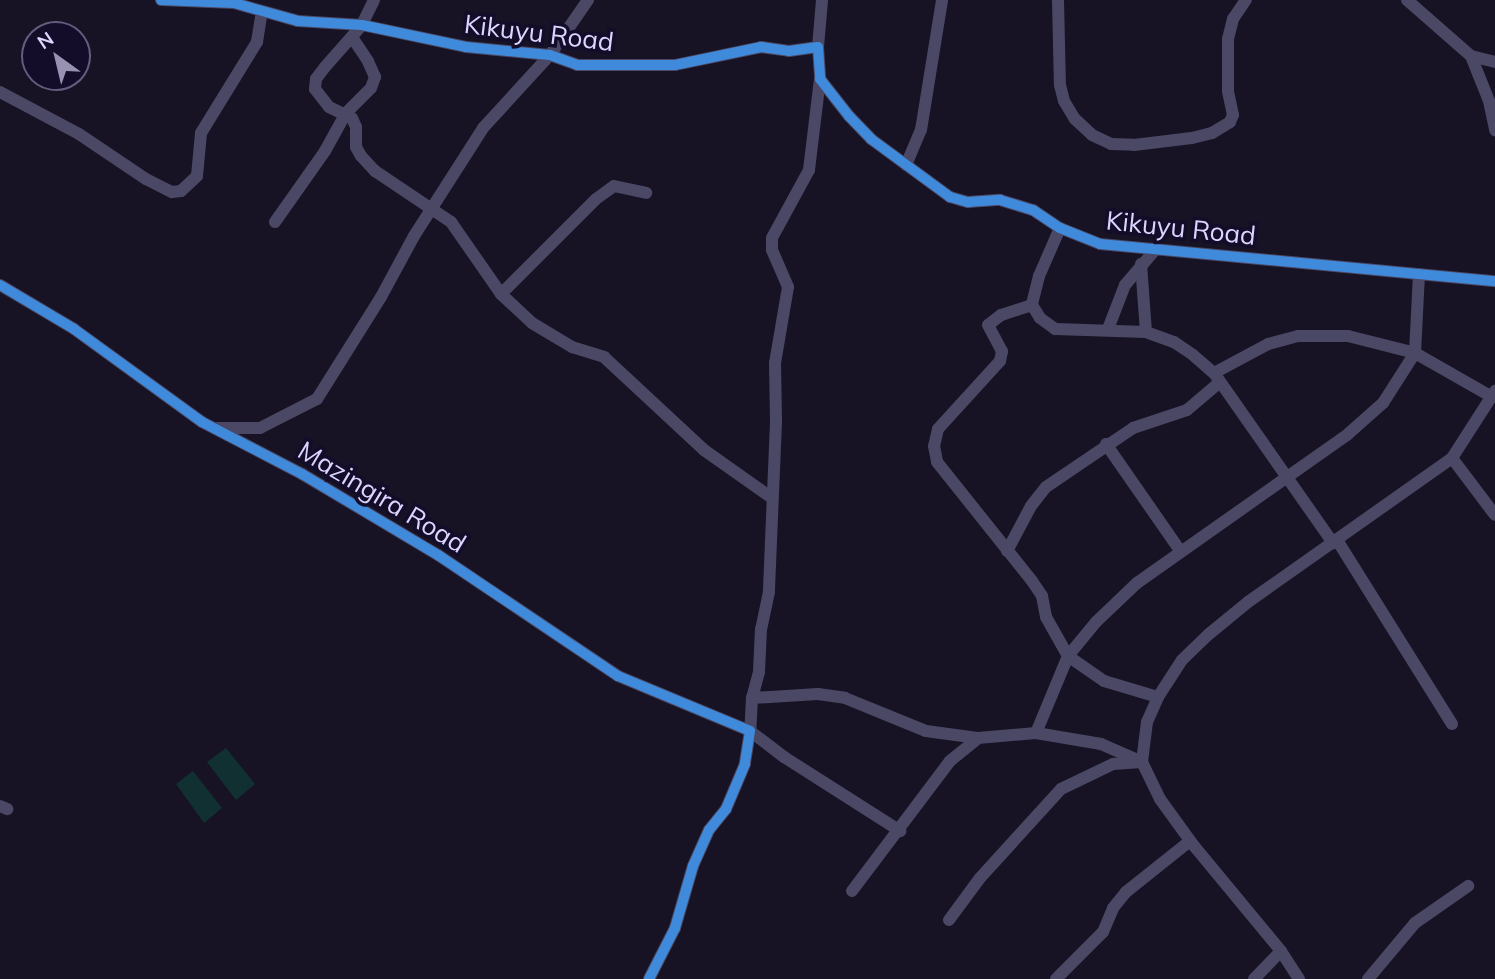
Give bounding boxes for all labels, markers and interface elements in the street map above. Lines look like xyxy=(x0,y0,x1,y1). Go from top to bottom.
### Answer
street label: Kikuyu Road xyxy=(462,8,616,58)
north arrow xyxy=(21,21,91,91)
text: N xyxy=(33,26,58,54)
street label: Kikuyu Road xyxy=(1105,205,1257,251)
street label: Mazingira Road xyxy=(292,435,472,559)

